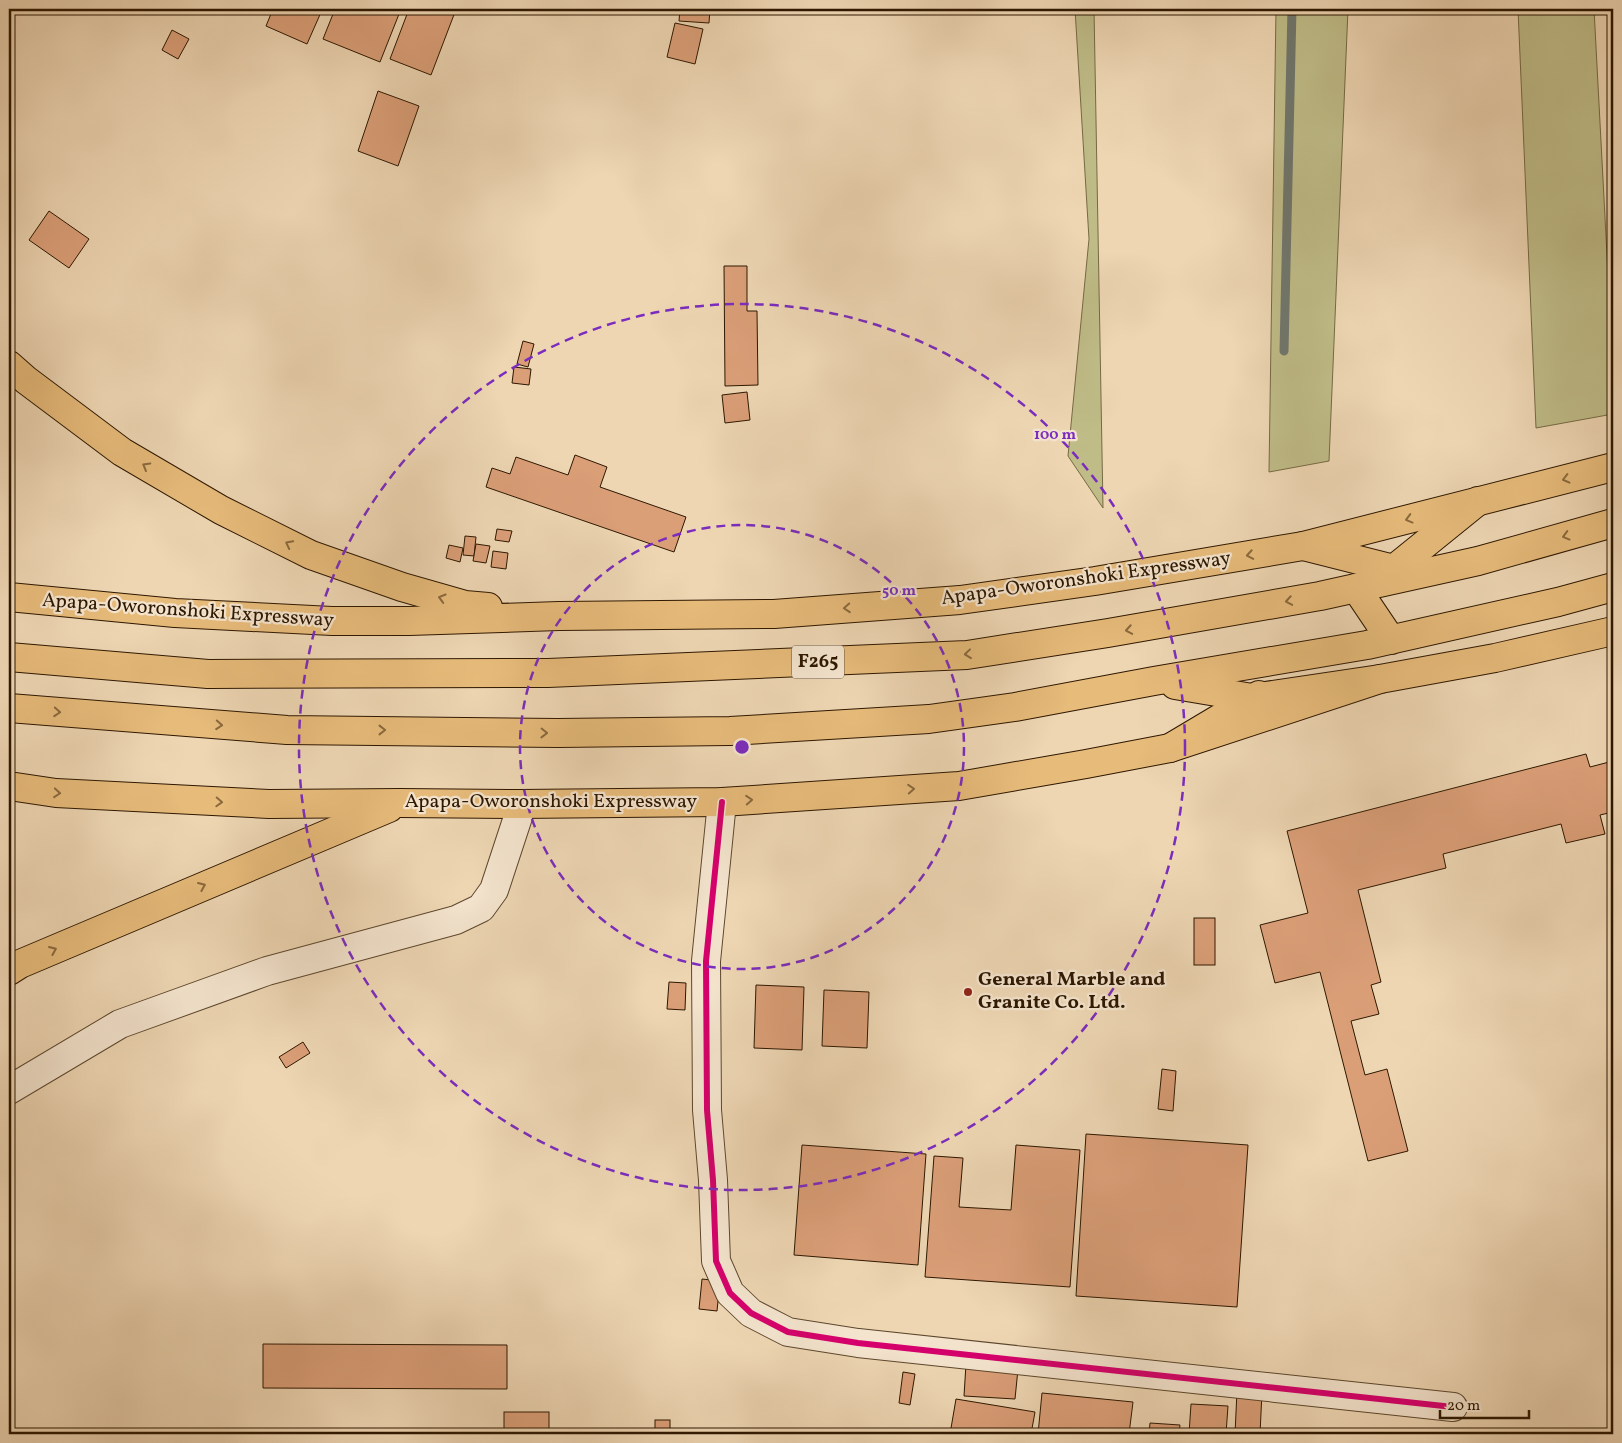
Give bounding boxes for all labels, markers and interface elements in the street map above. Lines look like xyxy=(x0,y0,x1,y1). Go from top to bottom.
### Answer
text: 100 m xyxy=(1034,425,1077,446)
one-way arrow xyxy=(143,462,152,472)
one-way arrow xyxy=(1562,473,1571,483)
one-way arrow xyxy=(1404,513,1413,524)
one-way arrow xyxy=(1563,531,1571,541)
one-way arrow xyxy=(285,540,294,550)
street label: Apapa-Oworonshoki Expressway xyxy=(939,545,1233,613)
one-way arrow xyxy=(1246,550,1255,560)
text: 50 m xyxy=(882,581,916,602)
street label: Apapa-Oworonshoki Expressway xyxy=(41,587,335,635)
one-way arrow xyxy=(438,594,446,604)
one-way arrow xyxy=(1285,596,1293,606)
one-way arrow xyxy=(842,602,850,613)
one-way arrow xyxy=(1125,624,1133,634)
road number: F265 xyxy=(792,646,844,679)
one-way arrow xyxy=(964,648,972,659)
one-way arrow xyxy=(54,706,62,717)
one-way arrow xyxy=(216,719,224,730)
one-way arrow xyxy=(378,725,386,735)
one-way arrow xyxy=(540,728,548,738)
centre of rings xyxy=(733,738,751,756)
one-way arrow xyxy=(908,783,916,794)
one-way arrow xyxy=(53,787,61,798)
street label: Apapa-Oworonshoki Expressway xyxy=(405,788,697,816)
one-way arrow xyxy=(745,794,753,805)
one-way arrow xyxy=(216,796,224,807)
one-way arrow xyxy=(197,882,206,893)
one-way arrow xyxy=(48,946,57,957)
place label: General Marble and Granite Co. Ltd. xyxy=(978,966,1165,1017)
marker: General Marble and Granite Co. Ltd. xyxy=(962,986,974,998)
scale bar xyxy=(1440,1388,1528,1420)
text: 20 m xyxy=(1447,1396,1480,1417)

